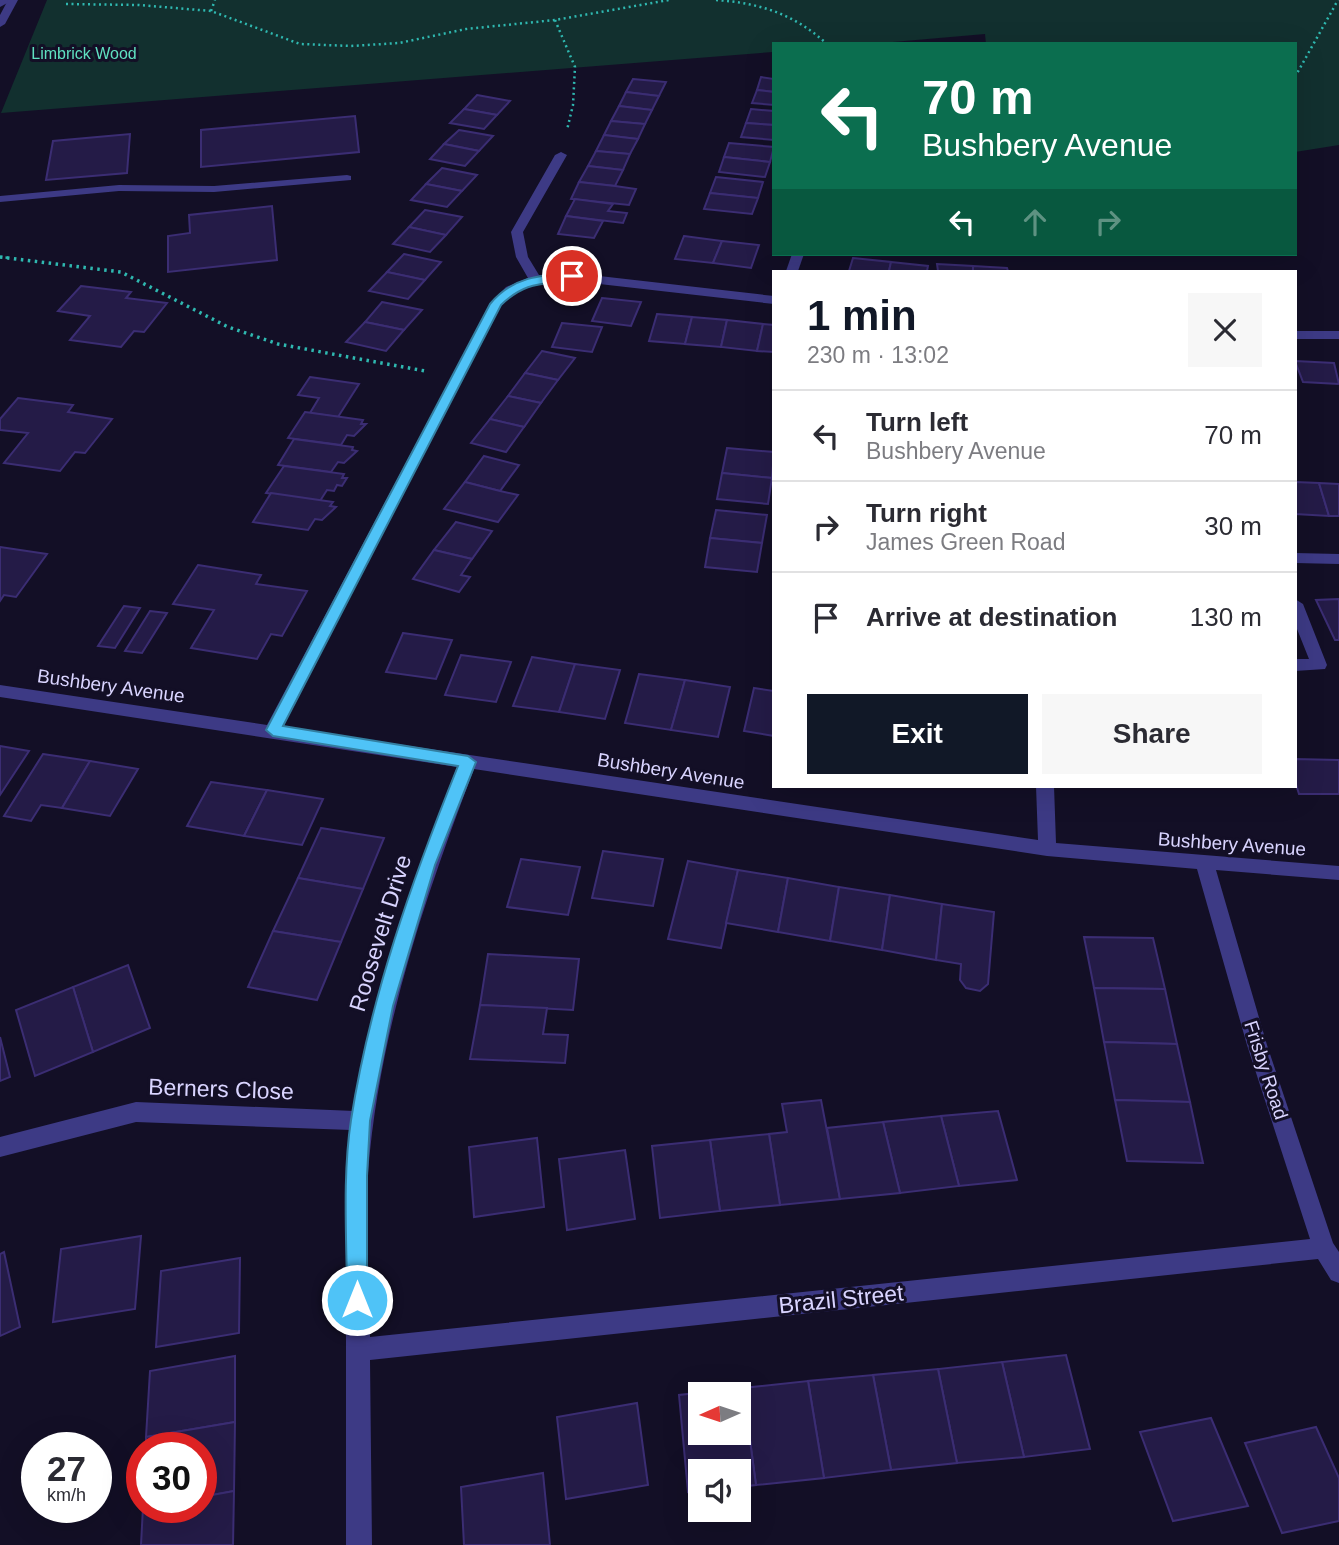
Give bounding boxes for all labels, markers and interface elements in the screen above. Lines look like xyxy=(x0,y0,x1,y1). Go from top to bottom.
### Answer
park label: Limbrick Wood xyxy=(31,45,137,62)
icon: left xyxy=(807,70,898,161)
text: 70 m xyxy=(922,70,1034,124)
text: Bushbery Avenue xyxy=(922,127,1172,163)
icon: left xyxy=(943,203,981,241)
icon: ahead xyxy=(1016,203,1054,241)
icon: right xyxy=(1089,203,1127,241)
pin xyxy=(542,246,602,306)
icon: arrive xyxy=(553,257,591,295)
text: 1 min xyxy=(807,292,917,339)
button: close xyxy=(1188,293,1262,367)
text: 230 m · 13:02 xyxy=(807,342,949,368)
text: Turn left xyxy=(866,407,968,437)
icon: left xyxy=(807,417,845,455)
text: 70 m xyxy=(1204,420,1262,450)
text: Bushbery Avenue xyxy=(866,438,1046,464)
text: Turn right xyxy=(866,498,987,528)
icon: right xyxy=(807,508,845,546)
text: 30 m xyxy=(1204,511,1262,541)
text: James Green Road xyxy=(866,529,1065,555)
icon: arrive xyxy=(807,599,845,637)
text: Arrive at destination xyxy=(866,602,1117,632)
text: 130 m xyxy=(1190,602,1262,632)
street label: Bushbery Avenue xyxy=(36,665,186,707)
button: Exit xyxy=(807,694,1028,774)
button: Share xyxy=(1042,694,1262,774)
street label: Bushbery Avenue xyxy=(596,749,746,793)
street label: Bushbery Avenue xyxy=(1157,828,1307,860)
street label: Roosevelt Drive xyxy=(344,852,416,1014)
street label: Frisby Road xyxy=(1240,1018,1292,1122)
street label: Berners Close xyxy=(148,1073,294,1105)
position arrow xyxy=(320,1263,394,1337)
street label: Brazil Street xyxy=(777,1279,905,1318)
north arrow xyxy=(688,1382,751,1446)
map controls xyxy=(688,1382,751,1522)
speed limit sign: 30 xyxy=(126,1432,217,1523)
text: 27 xyxy=(47,1449,86,1488)
button: sound xyxy=(688,1459,751,1522)
text: km/h xyxy=(47,1485,86,1505)

